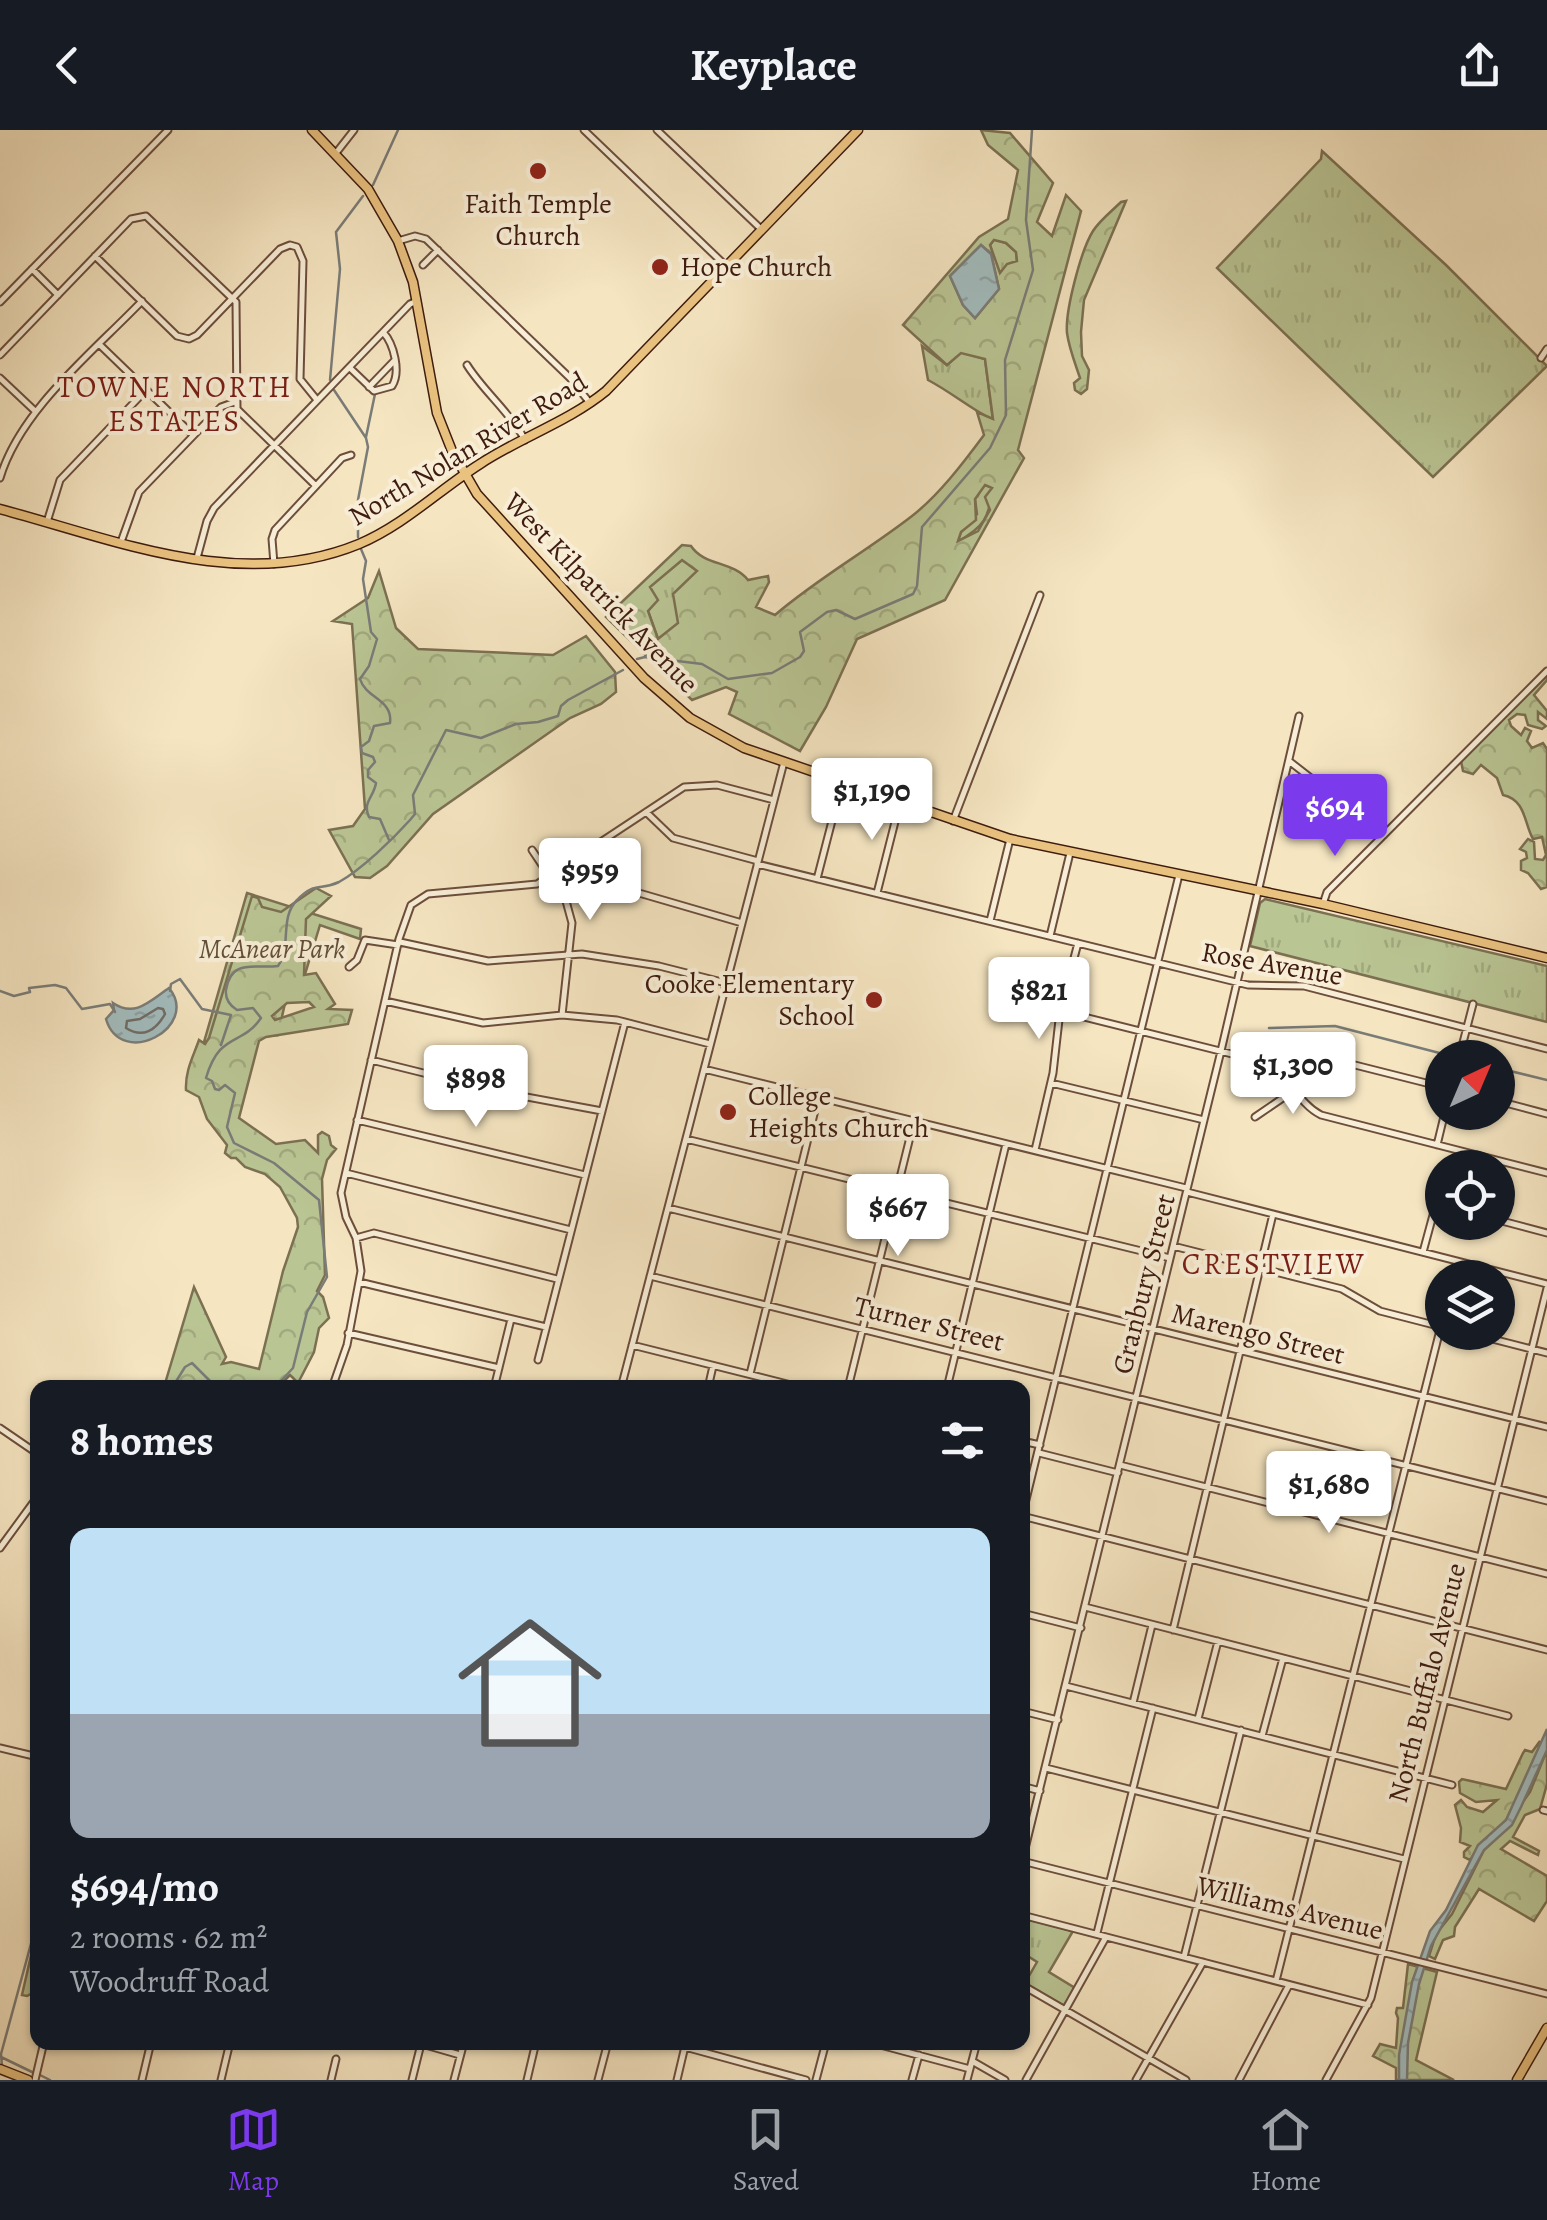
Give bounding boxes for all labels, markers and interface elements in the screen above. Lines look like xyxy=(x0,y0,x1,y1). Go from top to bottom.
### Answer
text: Keyplace xyxy=(690,34,857,96)
icon: back xyxy=(40,38,95,93)
icon: share xyxy=(1452,38,1507,93)
marker: Faith Temple Church xyxy=(527,160,549,182)
place label: Faith Temple Church xyxy=(464,185,612,255)
place label: Hope Church xyxy=(680,248,832,286)
marker: Hope Church xyxy=(649,256,671,278)
street label: North Nolan River Road xyxy=(342,362,595,535)
district label: TOWNE NORTH ESTATES xyxy=(57,367,293,441)
street label: West Kilpatrick Avenue xyxy=(494,484,707,702)
pin: $1,190 xyxy=(791,758,953,843)
text: $1,190 xyxy=(833,768,911,812)
pin: $694 xyxy=(1276,774,1394,859)
text: $694 xyxy=(1305,784,1365,828)
pin: $959 xyxy=(531,838,649,923)
text: $959 xyxy=(561,848,619,892)
park label: McAnear Park xyxy=(199,930,345,968)
street label: Rose Avenue xyxy=(1198,933,1346,995)
pin: $821 xyxy=(980,957,1098,1042)
place label: Cooke Elementary School xyxy=(645,965,854,1035)
text: $821 xyxy=(1010,967,1068,1011)
marker: Cooke Elementary School xyxy=(863,989,885,1011)
pin: $1,300 xyxy=(1212,1032,1374,1117)
north arrow xyxy=(1425,1040,1515,1130)
map controls xyxy=(1425,1040,1515,1350)
text: $1,300 xyxy=(1253,1042,1333,1086)
pin: $898 xyxy=(417,1045,535,1130)
text: $898 xyxy=(446,1055,506,1099)
place label: College Heights Church xyxy=(748,1077,929,1147)
marker: College Heights Church xyxy=(717,1101,739,1123)
button: locate xyxy=(1425,1150,1515,1240)
pin: $667 xyxy=(839,1174,957,1259)
text: $667 xyxy=(869,1184,927,1228)
street label: Granbury Street xyxy=(1103,1190,1185,1378)
district label: CRESTVIEW xyxy=(1182,1244,1366,1284)
button: layers xyxy=(1425,1260,1515,1350)
street label: Turner Street xyxy=(850,1287,1008,1361)
street label: Marengo Street xyxy=(1167,1294,1349,1374)
text: 8 homes xyxy=(70,1412,214,1469)
icon: filters xyxy=(935,1413,990,1468)
pin: $1,680 xyxy=(1248,1451,1410,1536)
text: $1,680 xyxy=(1288,1461,1370,1505)
street label: North Buffalo Avenue xyxy=(1379,1559,1475,1807)
icon: home xyxy=(440,1593,620,1773)
text: $694/mo xyxy=(70,1858,219,1915)
street label: Williams Avenue xyxy=(1192,1866,1387,1950)
text: 2 rooms · 62 m² xyxy=(70,1915,267,1959)
text: Woodruff Road xyxy=(70,1959,269,2003)
tab: Map xyxy=(226,2102,281,2200)
tab: Saved xyxy=(733,2102,799,2200)
tab: Home xyxy=(1251,2102,1321,2200)

